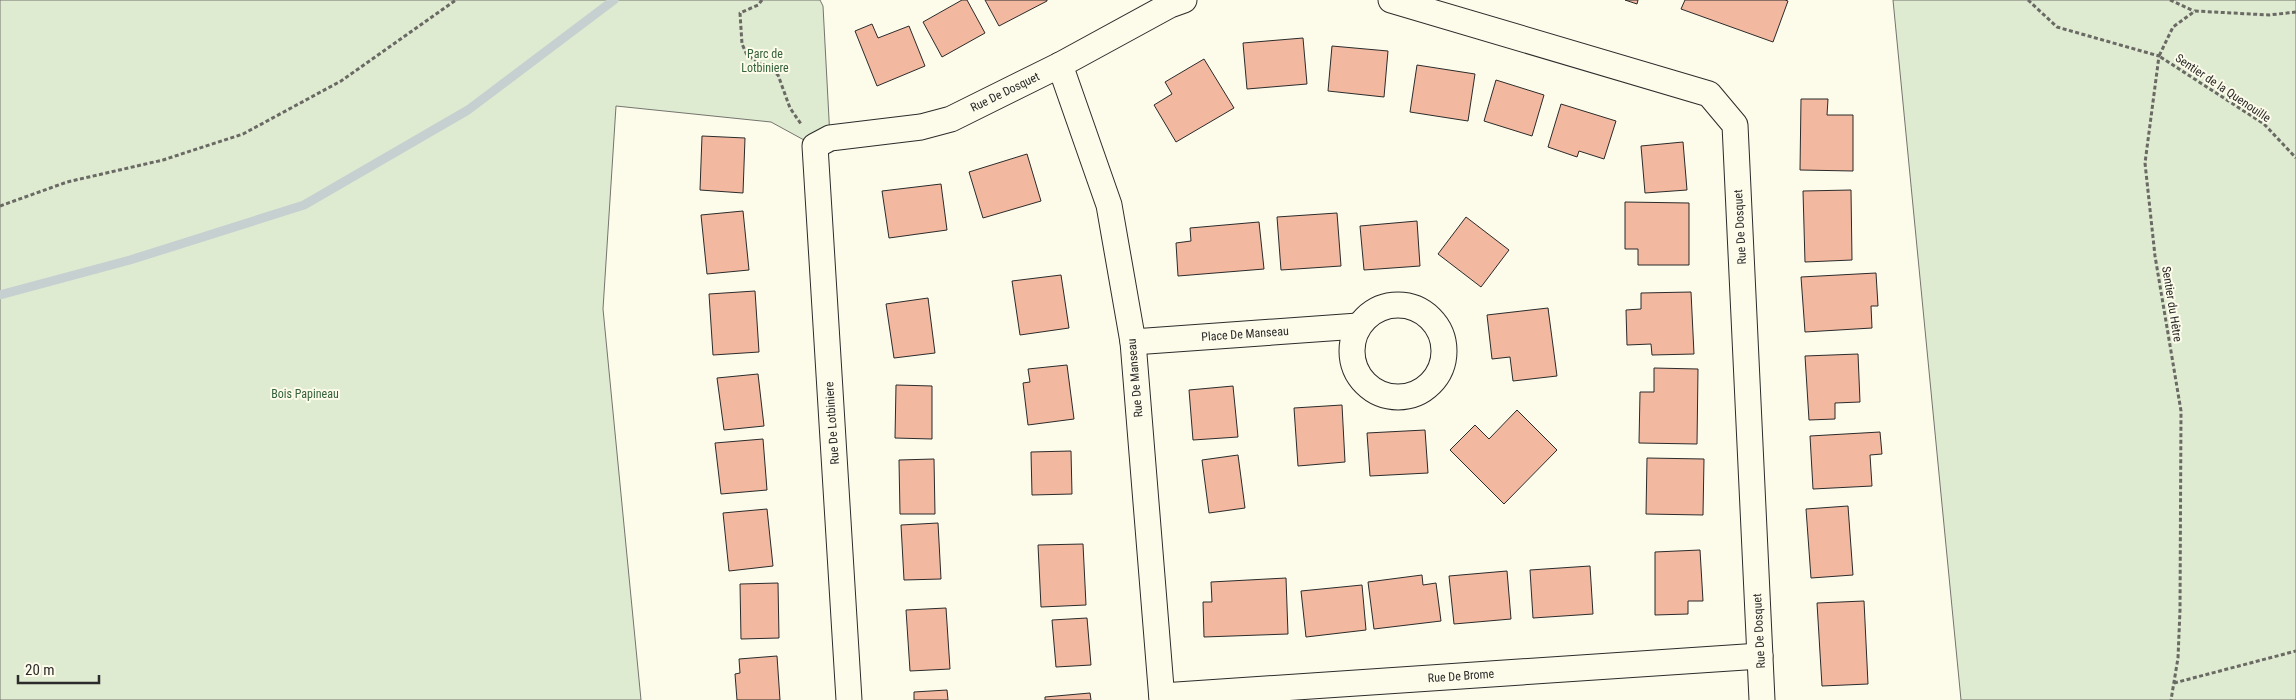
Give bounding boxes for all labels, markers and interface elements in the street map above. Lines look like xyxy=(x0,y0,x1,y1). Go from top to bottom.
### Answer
park label: Parc de Lotbiniere xyxy=(741,47,789,75)
street label: Sentier de la Quenouille xyxy=(2173,51,2274,125)
street label: Rue De Dosquet xyxy=(968,69,1042,115)
street label: Rue De Dosquet xyxy=(1731,189,1749,265)
street label: Sentier du Hêtre xyxy=(2159,265,2185,343)
street label: Place De Manseau xyxy=(1201,324,1289,344)
street label: Rue De Manseau xyxy=(1125,338,1145,418)
street label: Rue De Lotbiniere xyxy=(822,381,842,465)
park label: Bois Papineau xyxy=(271,387,339,401)
street label: Rue De Dosquet xyxy=(1750,593,1768,669)
scale bar xyxy=(18,652,99,684)
text: 20 m xyxy=(25,661,55,679)
street label: Rue De Brome xyxy=(1427,667,1495,685)

